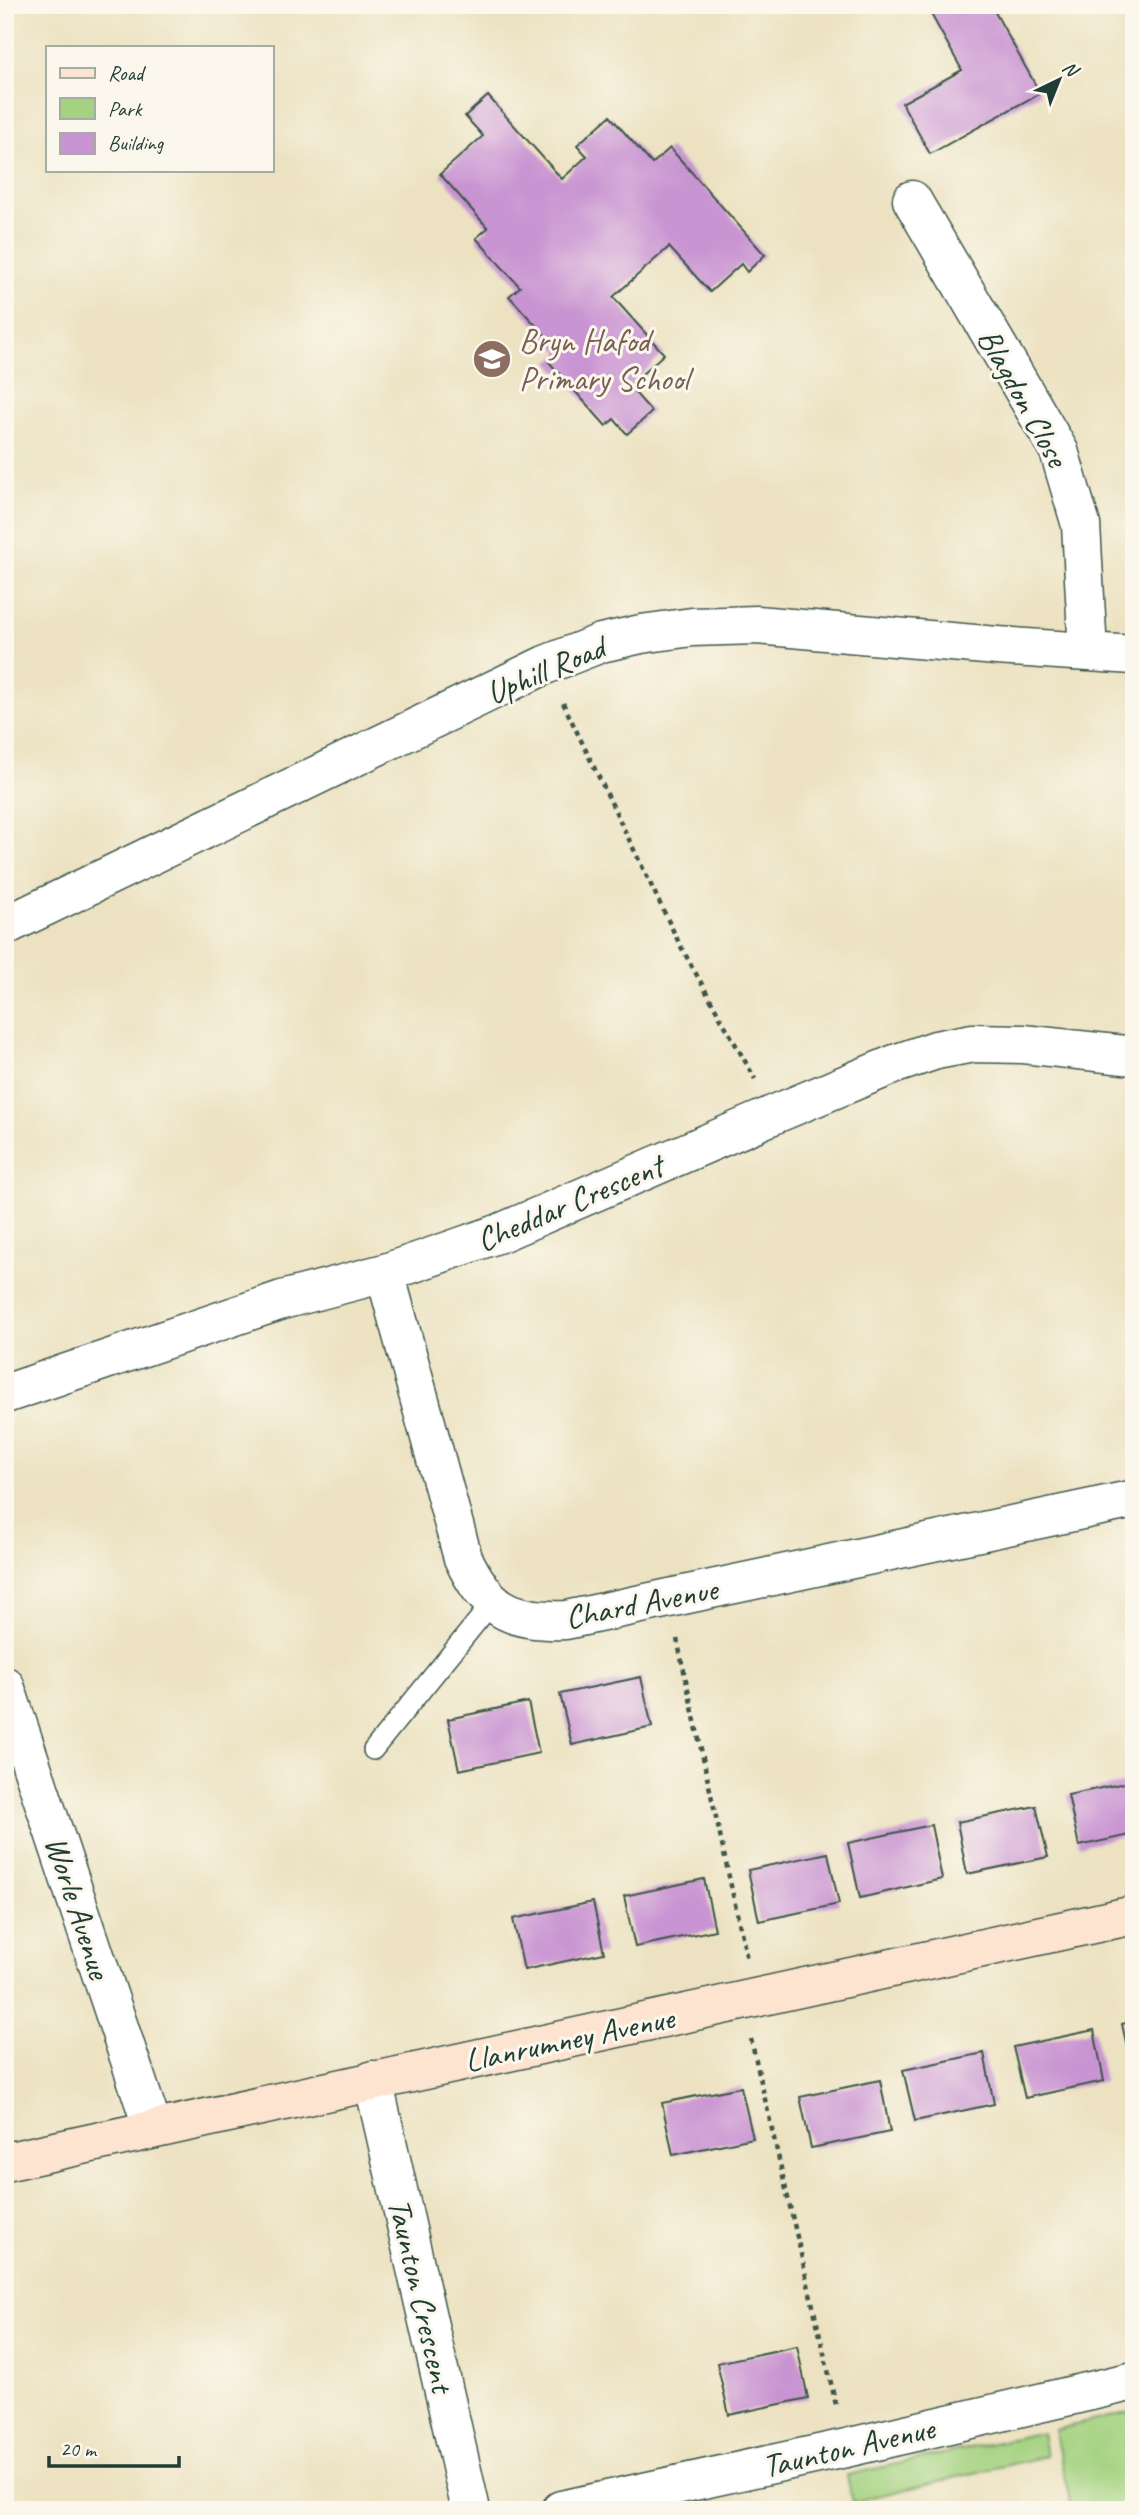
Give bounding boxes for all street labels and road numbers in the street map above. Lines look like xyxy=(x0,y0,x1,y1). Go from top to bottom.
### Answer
street label: Blagdon Close xyxy=(968,321,1079,476)
street label: Uphill Road xyxy=(480,624,616,714)
street label: Cheddar Crescent xyxy=(470,1143,673,1261)
street label: Chard Avenue xyxy=(562,1567,723,1638)
street label: Worle Avenue xyxy=(35,1831,121,1986)
street label: Llanrumney Avenue xyxy=(461,1996,680,2082)
street label: Taunton Crescent xyxy=(378,2194,464,2399)
street label: Taunton Avenue xyxy=(758,2406,940,2487)

